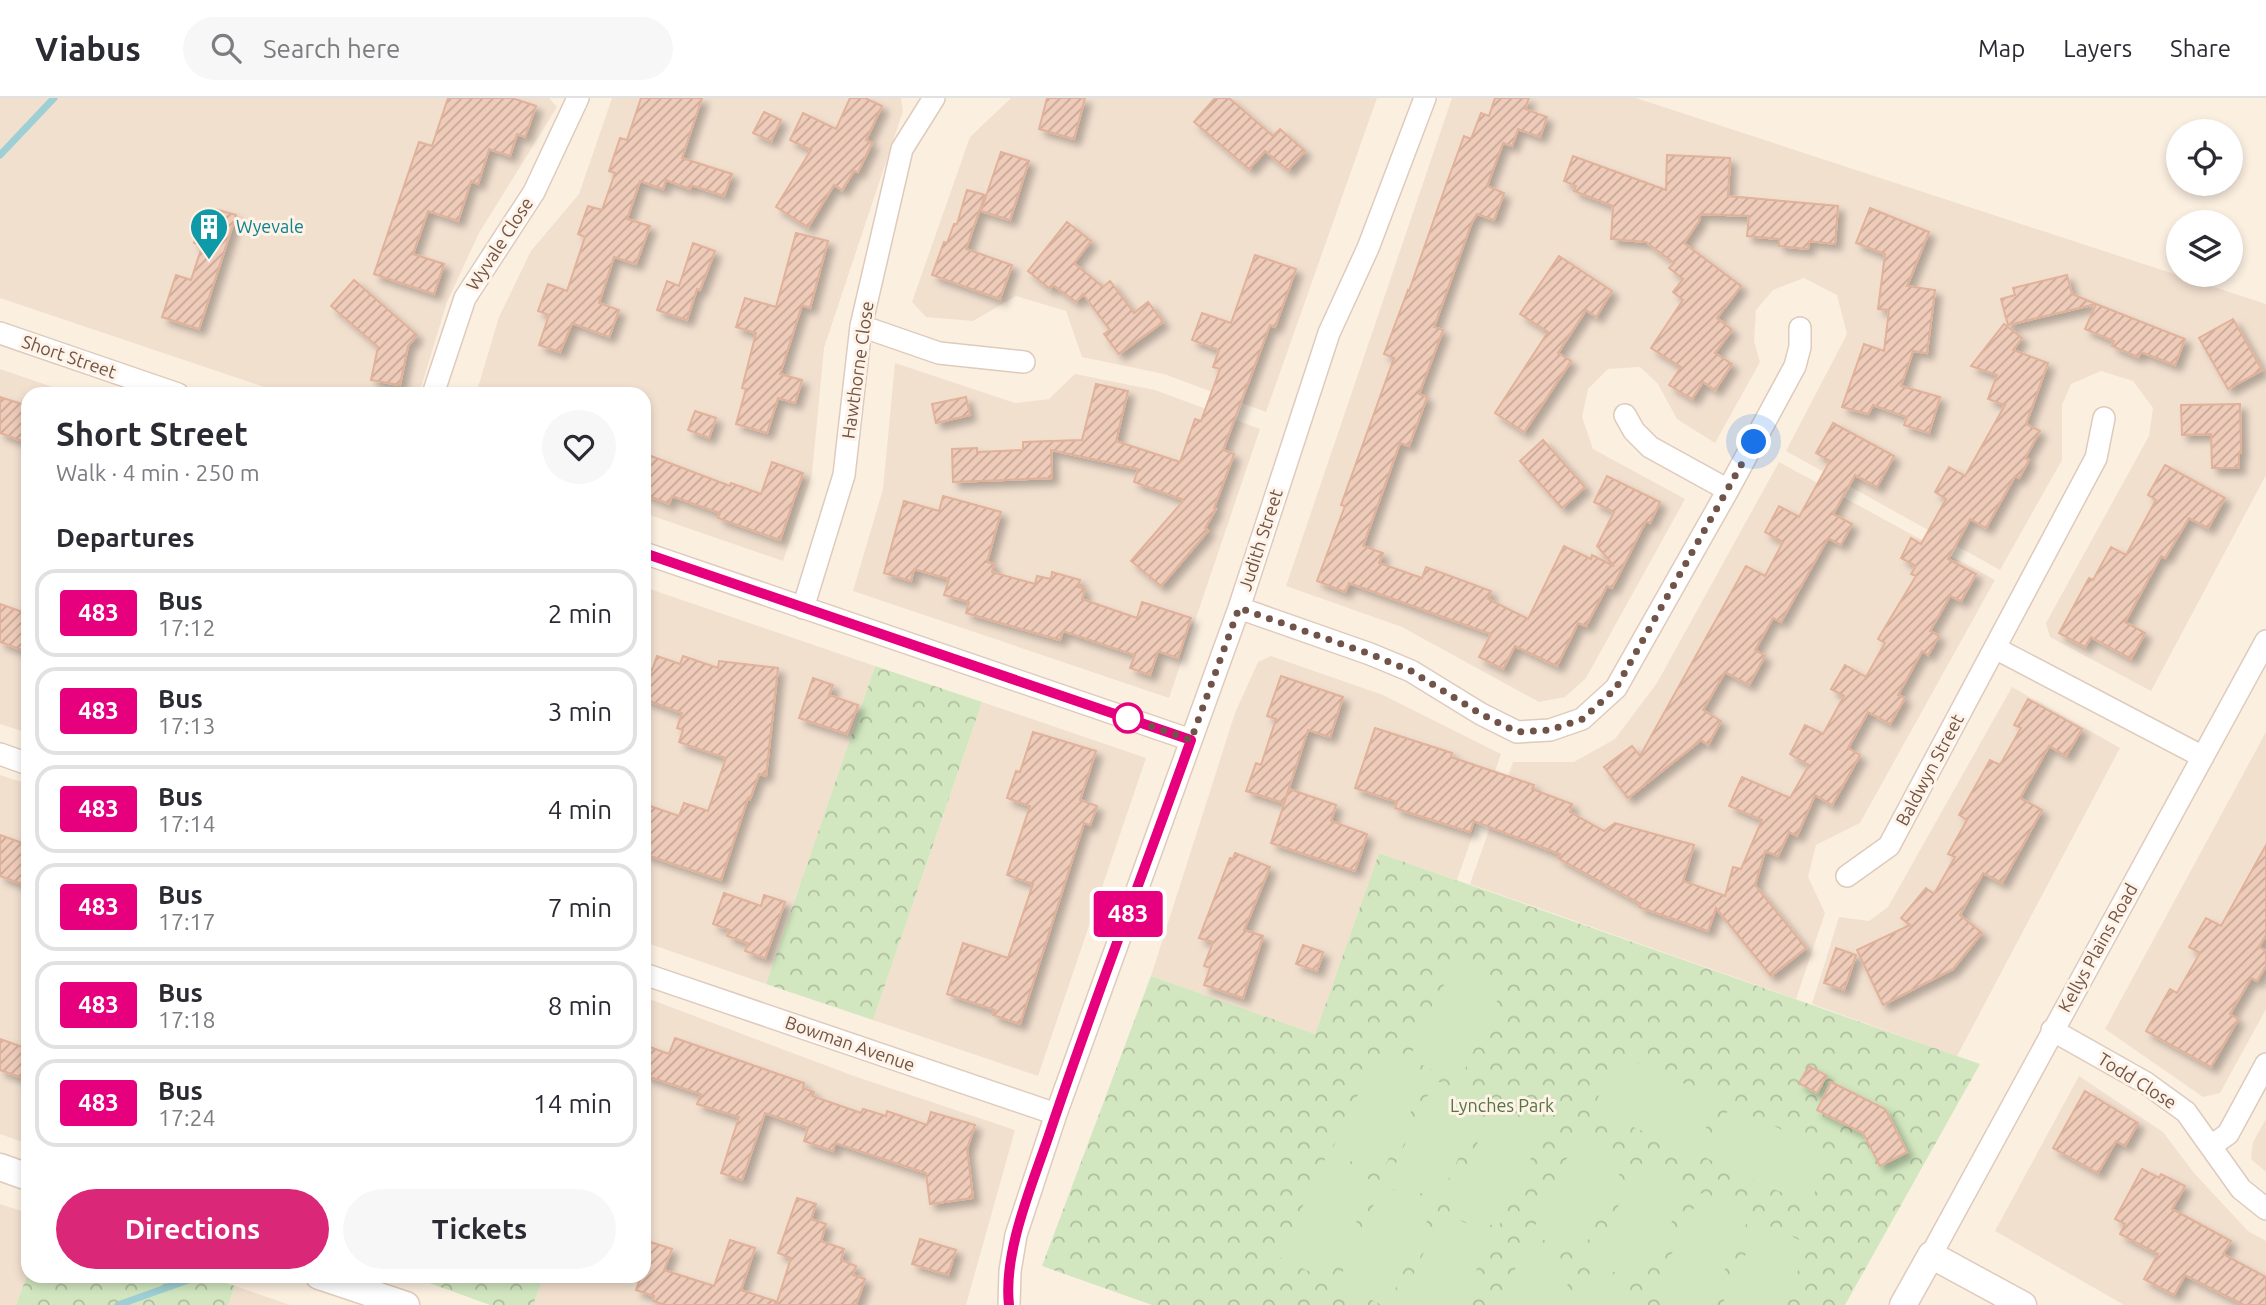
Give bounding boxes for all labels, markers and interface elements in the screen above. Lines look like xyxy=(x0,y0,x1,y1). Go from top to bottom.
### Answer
search box xyxy=(183,17,673,80)
icon: search xyxy=(207,29,245,67)
text: Viabus xyxy=(35,30,141,67)
text: Search here xyxy=(263,34,400,63)
text: Map xyxy=(1978,35,2025,62)
text: Layers xyxy=(2063,35,2132,62)
text: Share xyxy=(2170,35,2231,62)
map controls xyxy=(2166,119,2243,287)
button: locate xyxy=(2166,119,2243,196)
street label: Wyvale Close xyxy=(462,193,537,294)
building icon: Wyevale xyxy=(188,206,230,261)
button: layers xyxy=(2166,210,2243,287)
place label: Wyevale xyxy=(236,216,304,236)
street label: Hawthorne Close xyxy=(837,300,877,440)
street label: Short Street xyxy=(19,331,119,382)
button: heart xyxy=(542,410,616,484)
text: Short Street xyxy=(56,415,248,452)
your location xyxy=(1736,424,1771,459)
text: Walk · 4 min · 250 m xyxy=(56,460,260,485)
street label: Judith Street xyxy=(1234,486,1286,593)
text: Departures xyxy=(56,523,194,552)
text: Bus xyxy=(158,586,203,615)
text: 483 xyxy=(78,599,119,626)
text: 2 min xyxy=(548,599,612,628)
text: 17:12 xyxy=(158,615,216,640)
text: Bus xyxy=(158,684,203,713)
text: 483 xyxy=(78,697,119,724)
text: 3 min xyxy=(548,697,612,726)
unlabelled marker xyxy=(1113,703,1143,733)
street label: Baldwyn Street xyxy=(1891,710,1967,829)
text: 17:13 xyxy=(158,713,216,738)
text: Bus xyxy=(158,782,203,811)
text: 483 xyxy=(78,795,119,822)
text: 4 min xyxy=(548,795,612,824)
text: 17:14 xyxy=(158,811,216,836)
text: Bus xyxy=(158,880,203,909)
street label: Kellys Plains Road xyxy=(2054,880,2141,1015)
line badge: 483 xyxy=(1088,891,1168,937)
text: 483 xyxy=(78,893,119,920)
text: 7 min xyxy=(548,893,612,922)
text: 483 xyxy=(1108,900,1148,927)
text: 17:17 xyxy=(158,909,216,934)
text: Bus xyxy=(158,978,203,1007)
text: 483 xyxy=(78,991,119,1018)
text: 8 min xyxy=(548,991,612,1020)
text: 17:18 xyxy=(158,1007,216,1032)
street label: Bowman Avenue xyxy=(783,1012,918,1075)
street label: Todd Close xyxy=(2095,1048,2181,1112)
text: Bus xyxy=(158,1076,203,1105)
text: 483 xyxy=(78,1089,119,1116)
text: 14 min xyxy=(533,1089,612,1118)
park label: Lynches Park xyxy=(1450,1095,1554,1115)
text: 17:24 xyxy=(158,1105,216,1130)
button: Directions xyxy=(56,1189,329,1269)
button: Tickets xyxy=(343,1189,616,1269)

